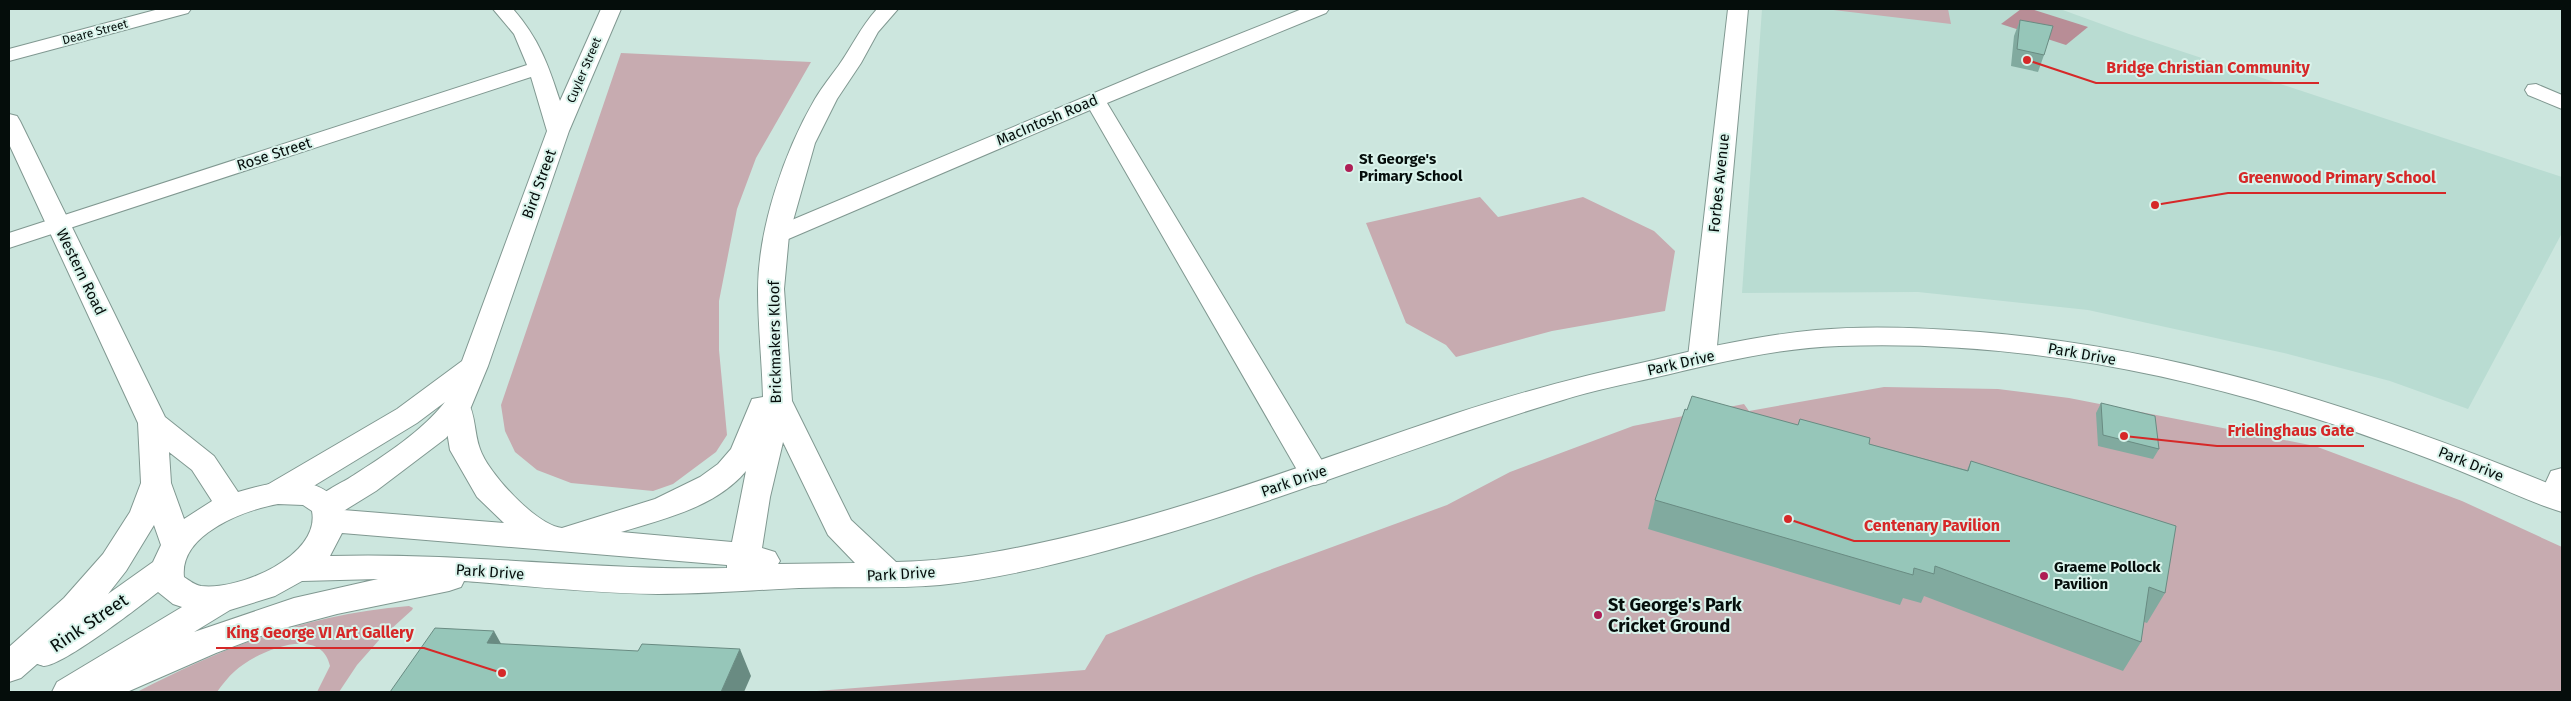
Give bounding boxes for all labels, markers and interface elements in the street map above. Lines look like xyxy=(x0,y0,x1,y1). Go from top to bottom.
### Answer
street label: Deare Street xyxy=(61,16,130,47)
street label: Cuyler Street xyxy=(564,35,604,105)
callout: Bridge Christian Community xyxy=(2096,52,2319,83)
text: Bridge Christian Community xyxy=(2106,58,2310,77)
street label: MacIntosh Road xyxy=(994,91,1100,149)
street label: Rose Street xyxy=(234,133,314,175)
street label: Forbes Avenue xyxy=(1705,133,1733,233)
street label: Bird Street xyxy=(518,146,560,221)
place label: St George's Primary School xyxy=(1359,150,1463,185)
marker: St George's Primary School xyxy=(1343,162,1355,174)
callout: Greenwood Primary School xyxy=(2228,162,2446,193)
text: Greenwood Primary School xyxy=(2238,168,2436,187)
street label: Western Road xyxy=(52,226,110,318)
street label: Brickmakers Kloof xyxy=(765,279,785,404)
street label: Park Drive xyxy=(2047,339,2117,369)
street label: Park Drive xyxy=(1646,347,1716,379)
callout: Frielinghaus Gate xyxy=(2217,415,2364,446)
text: Frielinghaus Gate xyxy=(2228,421,2355,440)
street label: Park Drive xyxy=(2436,443,2506,485)
street label: Park Drive xyxy=(1259,461,1329,501)
callout: Centenary Pavilion xyxy=(1854,510,2010,541)
text: Centenary Pavilion xyxy=(1864,516,2000,535)
place label: Graeme Pollock Pavilion xyxy=(2054,558,2161,593)
street label: Park Drive xyxy=(455,561,525,583)
street label: Park Drive xyxy=(866,563,936,585)
marker: Graeme Pollock Pavilion xyxy=(2038,570,2050,582)
street label: Rink Street xyxy=(46,589,133,657)
place label: St George's Park Cricket Ground xyxy=(1608,594,1743,637)
marker: St George's Park Cricket Ground xyxy=(1592,609,1604,621)
callout: King George VI Art Gallery xyxy=(216,617,424,648)
text: King George VI Art Gallery xyxy=(226,623,415,642)

